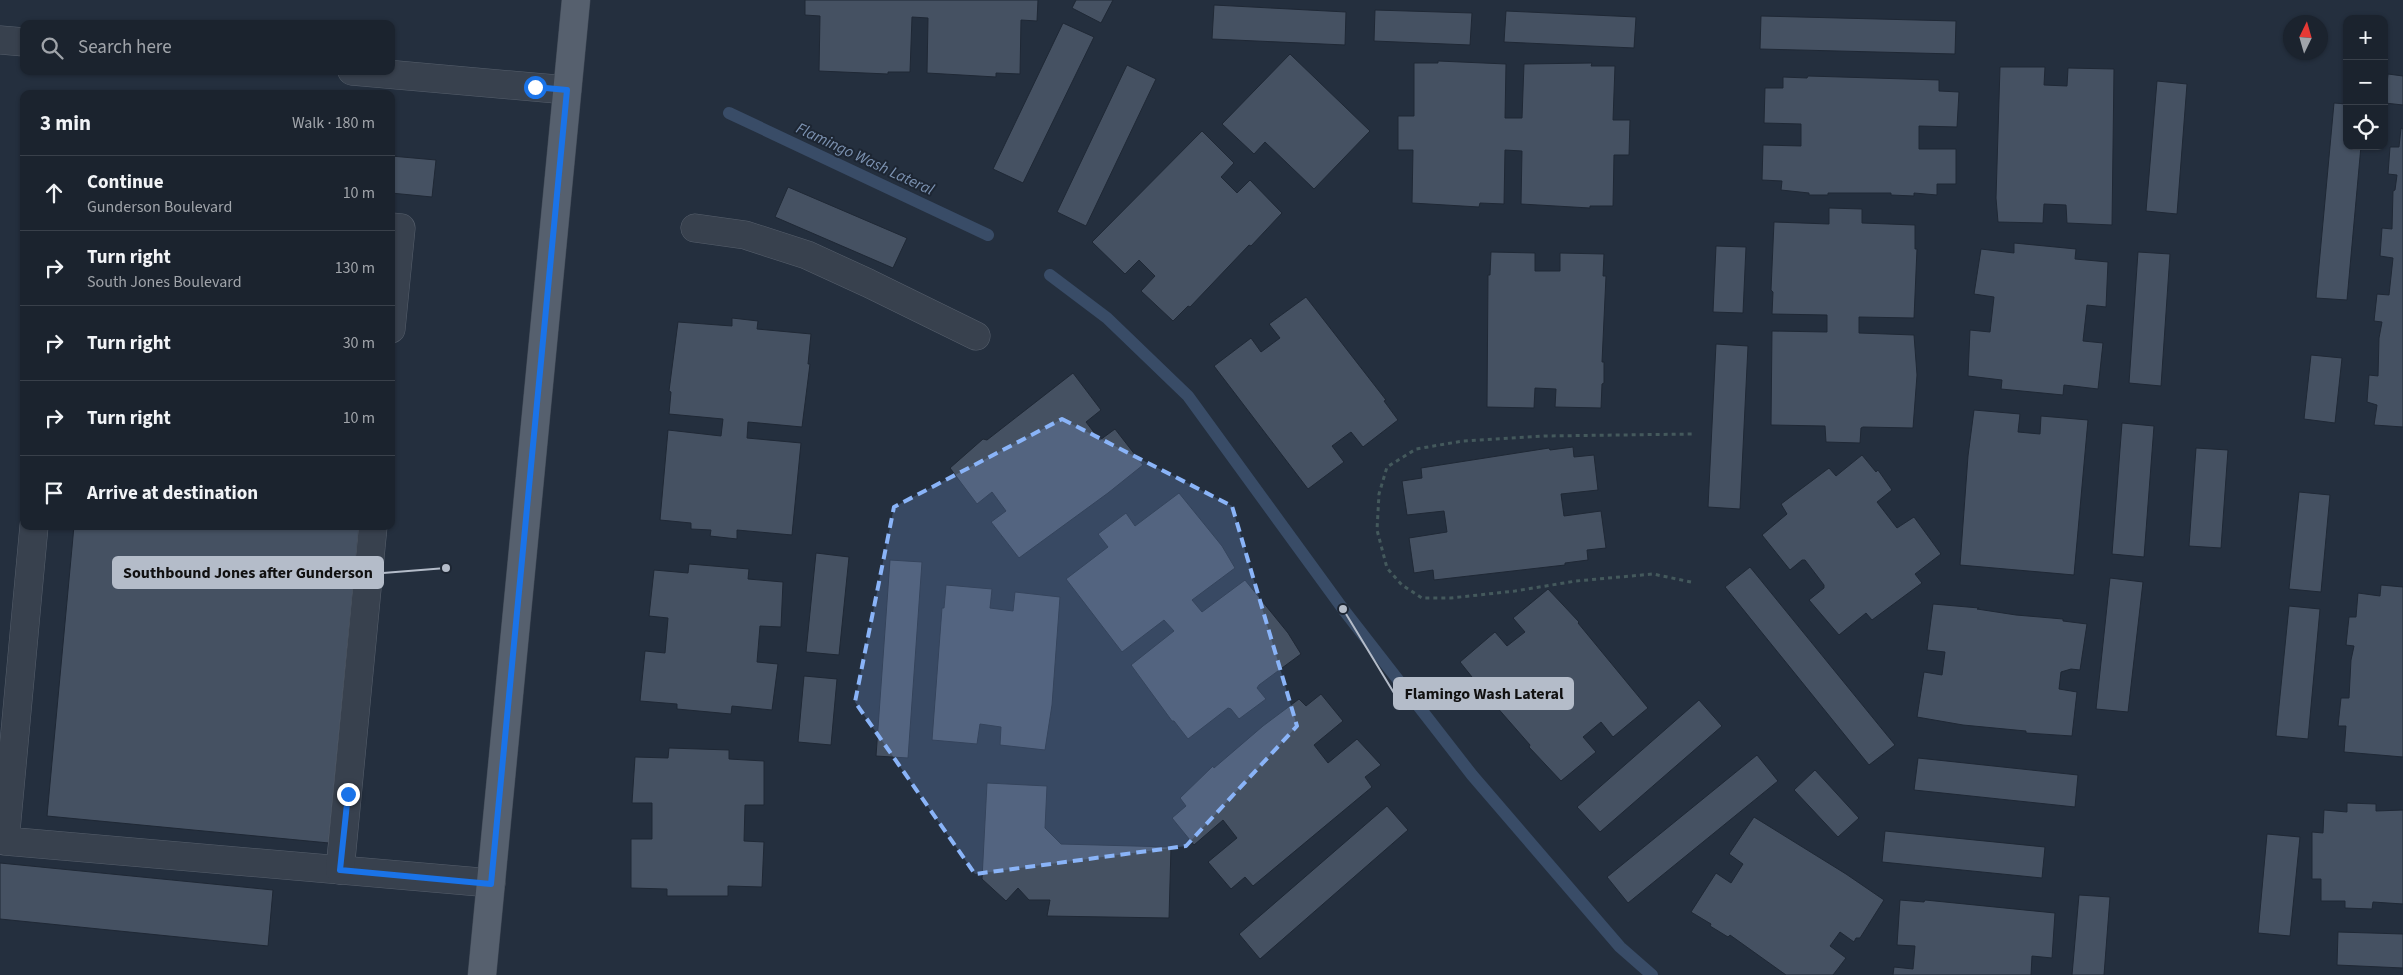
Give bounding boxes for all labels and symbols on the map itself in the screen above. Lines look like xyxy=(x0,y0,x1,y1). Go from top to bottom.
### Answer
north arrow xyxy=(2283,15,2328,60)
route start xyxy=(524,76,547,99)
water label: Flamingo Wash Lateral xyxy=(792,117,938,201)
callout: Southbound Jones after Gunderson xyxy=(113,557,383,588)
text: Southbound Jones after Gunderson xyxy=(123,562,373,584)
callout: Flamingo Wash Lateral xyxy=(1394,678,1573,709)
text: Flamingo Wash Lateral xyxy=(1404,683,1564,705)
route end xyxy=(337,783,360,806)

